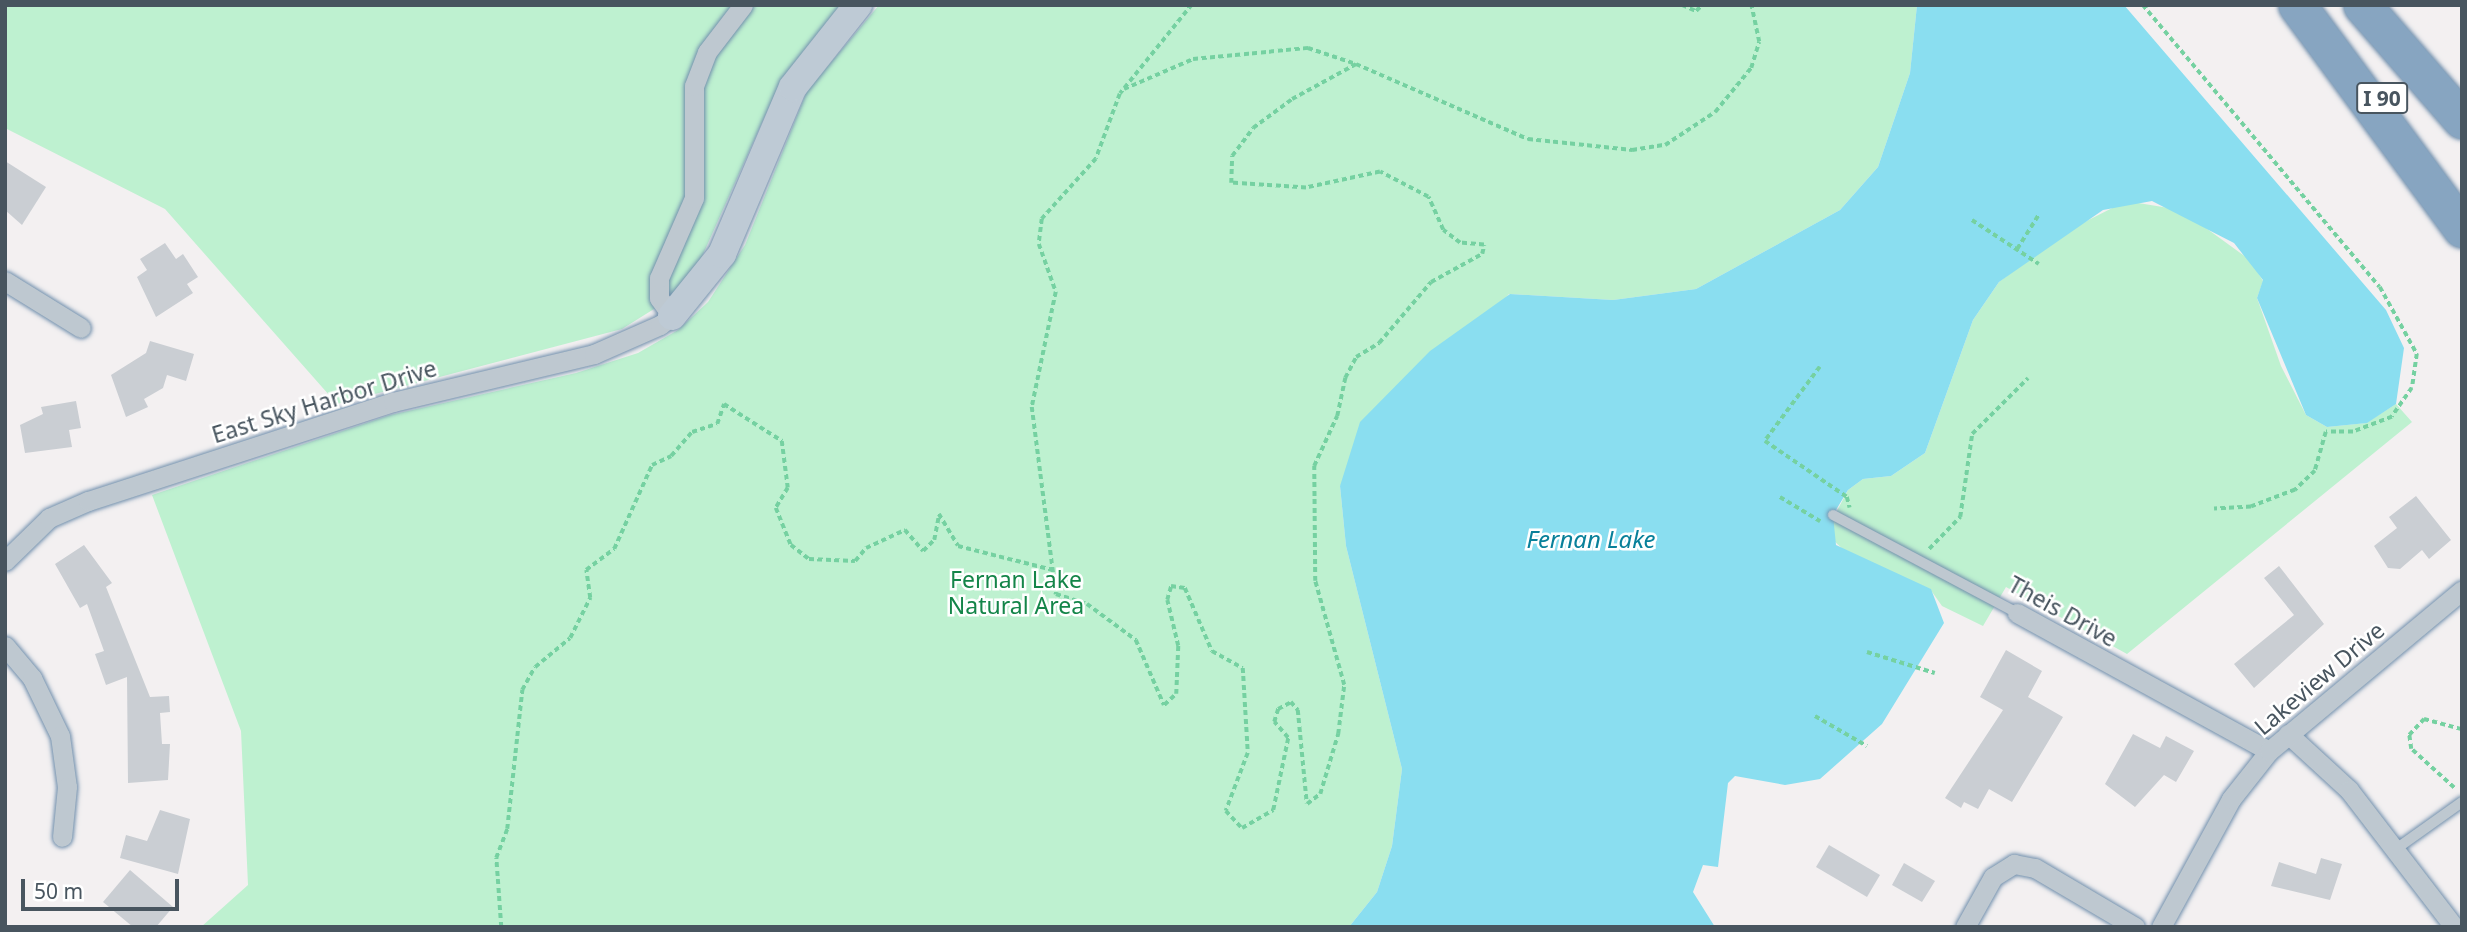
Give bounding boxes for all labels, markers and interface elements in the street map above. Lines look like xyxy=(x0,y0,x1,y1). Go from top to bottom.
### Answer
road number: I 90 xyxy=(2356,80,2408,116)
street label: East Sky Harbor Drive xyxy=(208,354,440,448)
water label: Fernan Lake xyxy=(1526,525,1656,553)
park label: Fernan Lake Natural Area xyxy=(948,565,1084,619)
street label: Theis Drive xyxy=(2004,570,2122,652)
street label: Lakeview Drive xyxy=(2249,616,2389,740)
scale bar xyxy=(24,866,182,910)
text: 50 m xyxy=(34,877,83,905)

